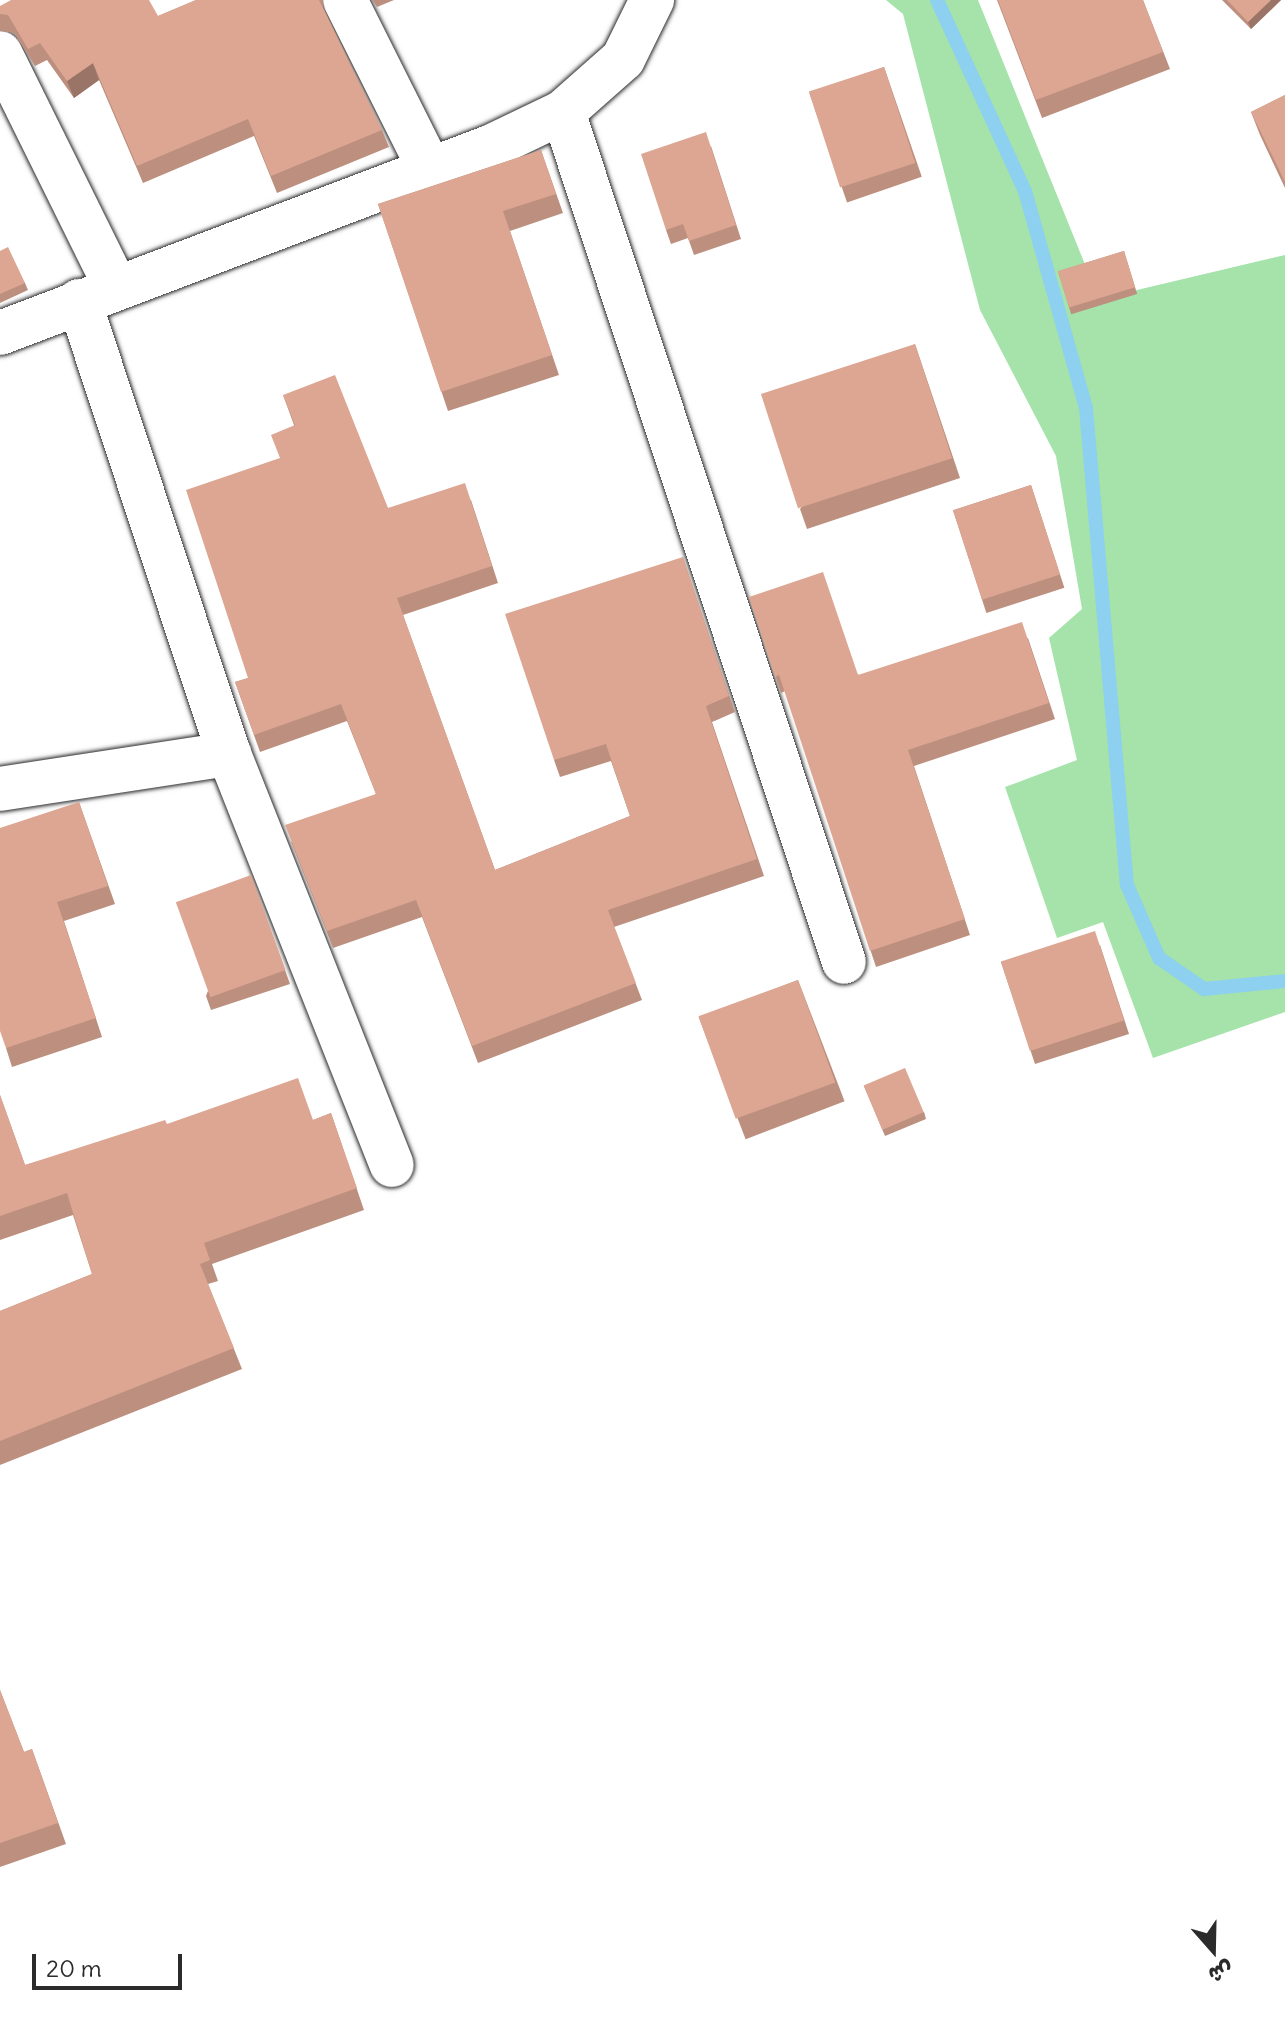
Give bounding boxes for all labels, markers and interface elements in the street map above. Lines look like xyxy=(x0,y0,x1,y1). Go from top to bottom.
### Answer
north arrow xyxy=(1173,1910,1253,1990)
scale bar xyxy=(36,1938,186,1988)
text: 20 m xyxy=(46,1953,102,1983)
text: ش xyxy=(1205,1955,1237,1990)

